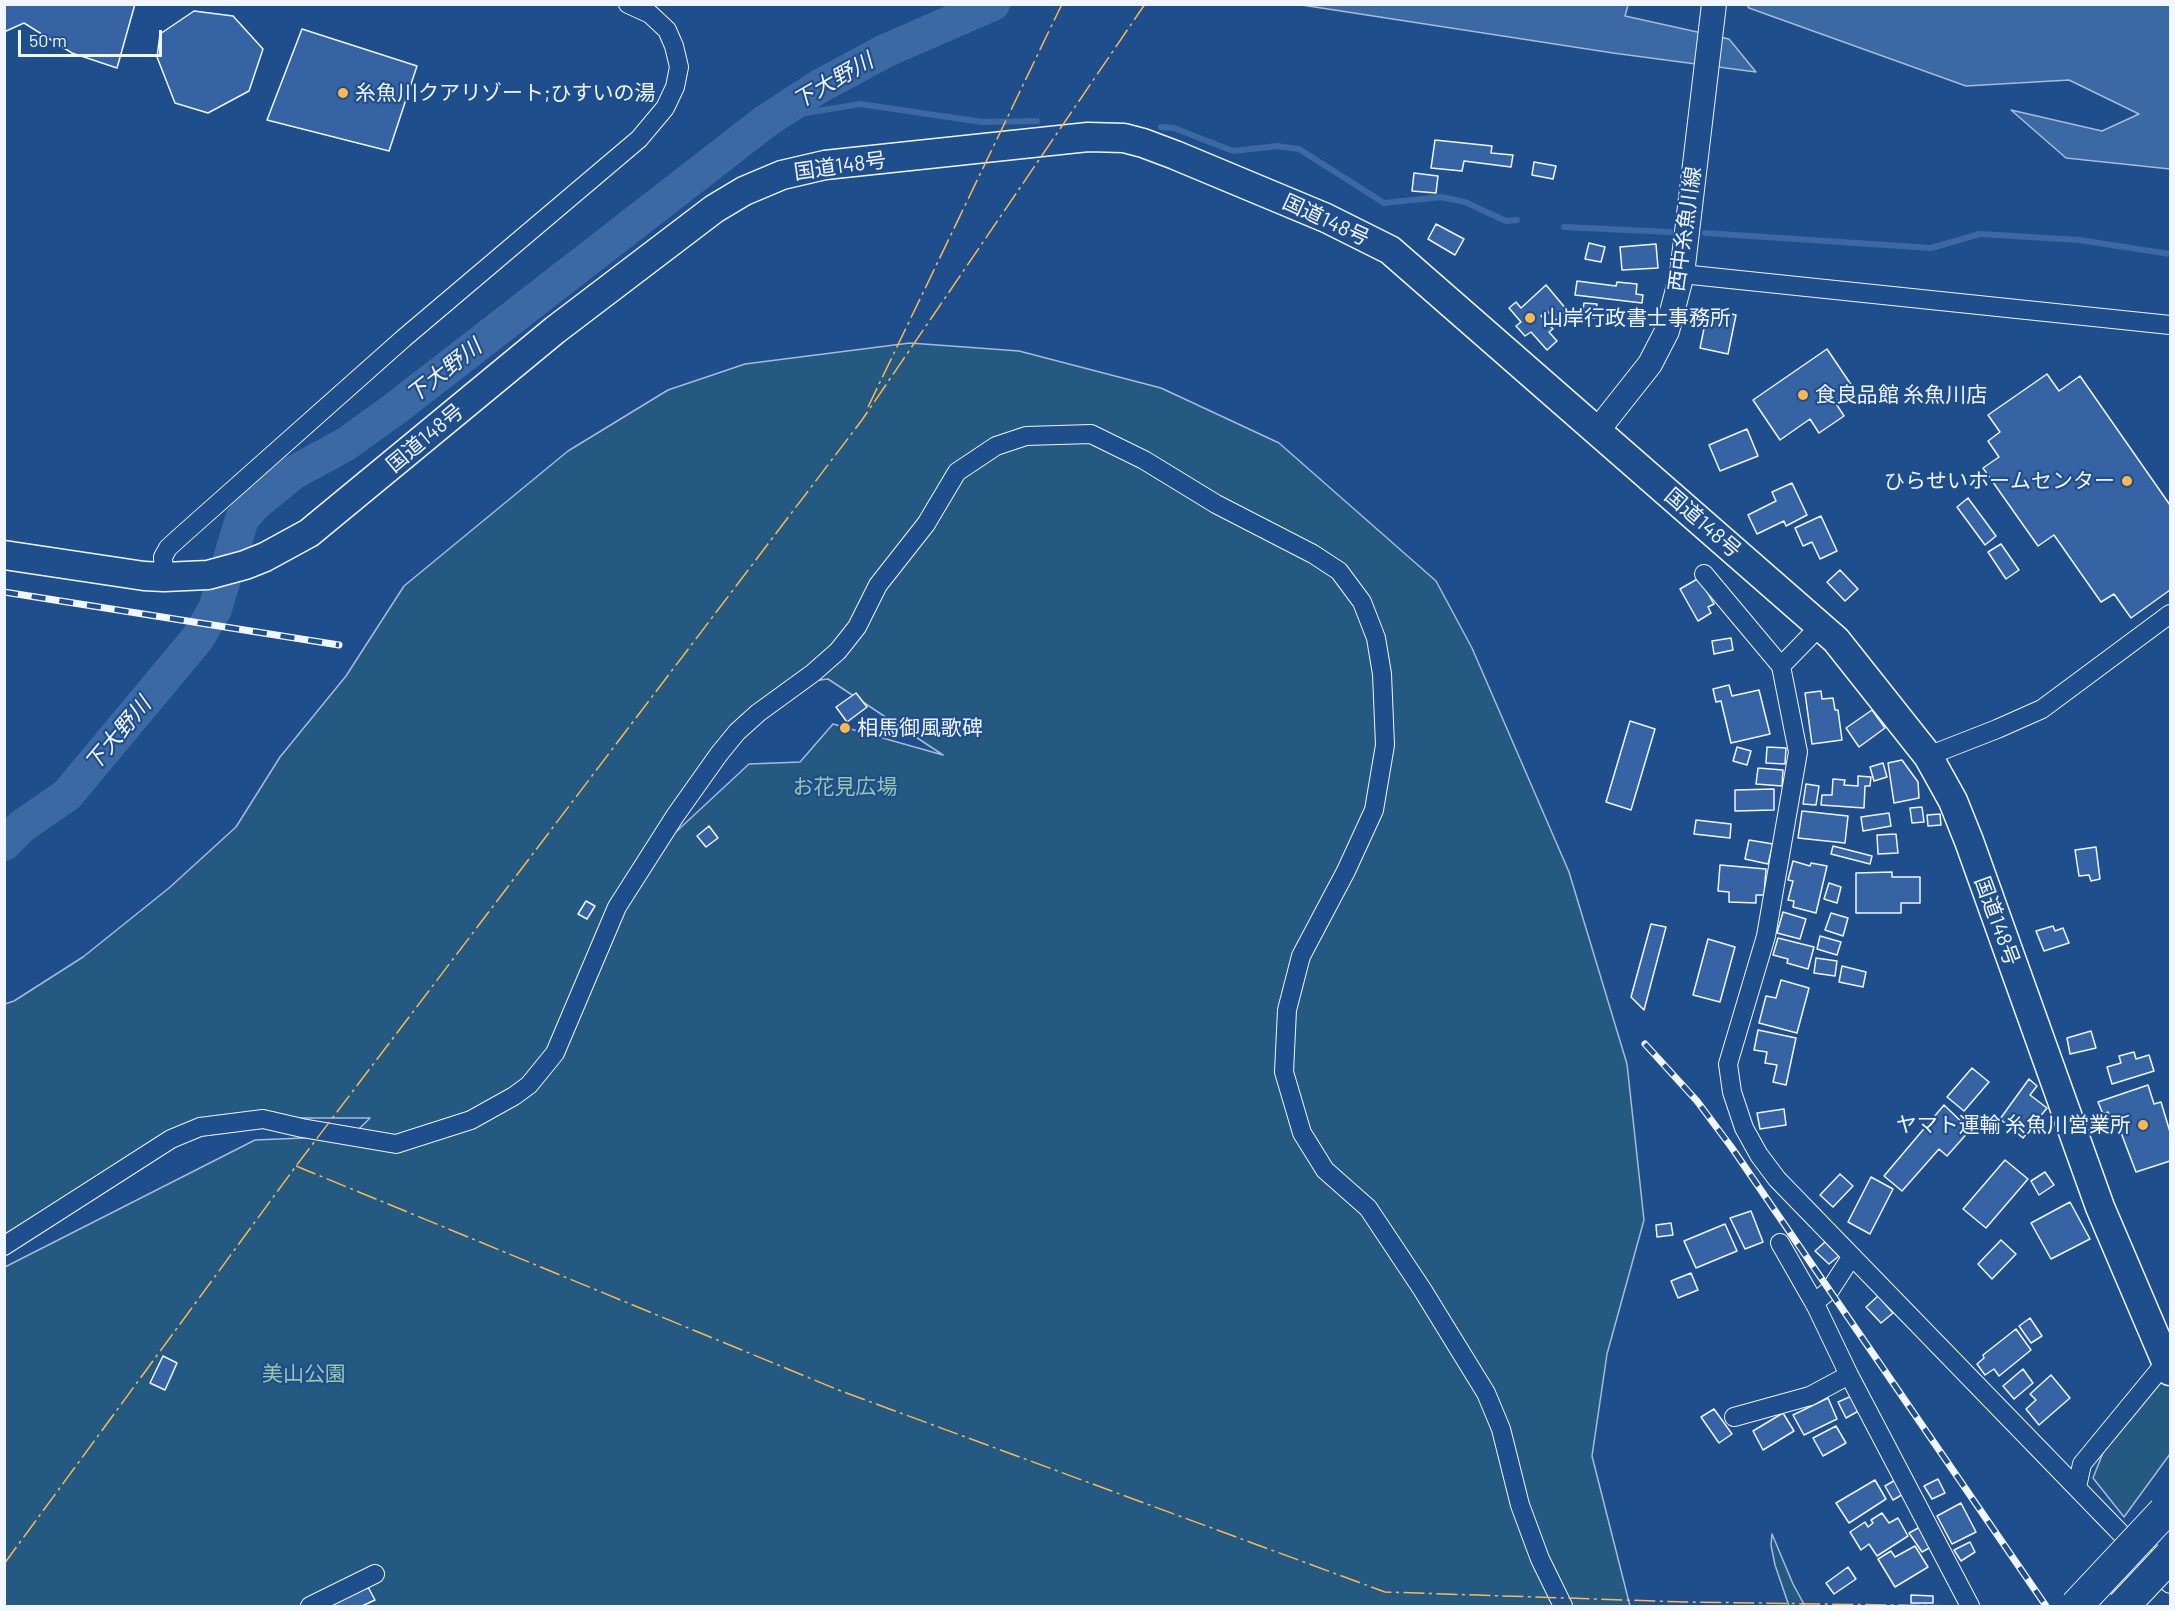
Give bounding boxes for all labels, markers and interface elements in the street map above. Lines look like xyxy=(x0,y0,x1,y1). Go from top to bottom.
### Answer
scale bar xyxy=(21,18,165,56)
text: 50 m xyxy=(29,29,67,51)
water label: 下大野川 xyxy=(788,48,878,114)
place label: 糸魚川クアリゾート;ひすいの湯 xyxy=(355,80,656,106)
marker: 糸魚川クアリゾート;ひすいの湯 xyxy=(336,86,350,100)
street label: 国道148号 xyxy=(792,147,888,185)
street label: 西中糸魚川線 xyxy=(1664,165,1706,293)
street label: 国道148号 xyxy=(1279,189,1373,251)
place label: 山岸行政書士事務所 xyxy=(1542,305,1731,331)
marker: 山岸行政書士事務所 xyxy=(1523,311,1537,325)
water label: 下大野川 xyxy=(401,334,487,408)
place label: 食良品館 糸魚川店 xyxy=(1815,382,1987,408)
marker: 食良品館 糸魚川店 xyxy=(1796,388,1810,402)
street label: 国道148号 xyxy=(381,399,469,477)
place label: ひらせいホームセンター xyxy=(1884,468,2115,494)
marker: ひらせいホームセンター xyxy=(2120,474,2134,488)
street label: 国道148号 xyxy=(1660,483,1746,563)
water label: 下大野川 xyxy=(80,692,156,776)
place label: 相馬御風歌碑 xyxy=(857,715,983,741)
marker: 相馬御風歌碑 xyxy=(838,721,852,735)
park label: お花見広場 xyxy=(793,774,897,800)
street label: 国道148号 xyxy=(1969,873,2025,969)
place label: ヤマト運輸 糸魚川営業所 xyxy=(1896,1112,2131,1138)
marker: ヤマト運輸 糸魚川営業所 xyxy=(2136,1118,2150,1132)
park label: 美山公園 xyxy=(262,1361,346,1387)

